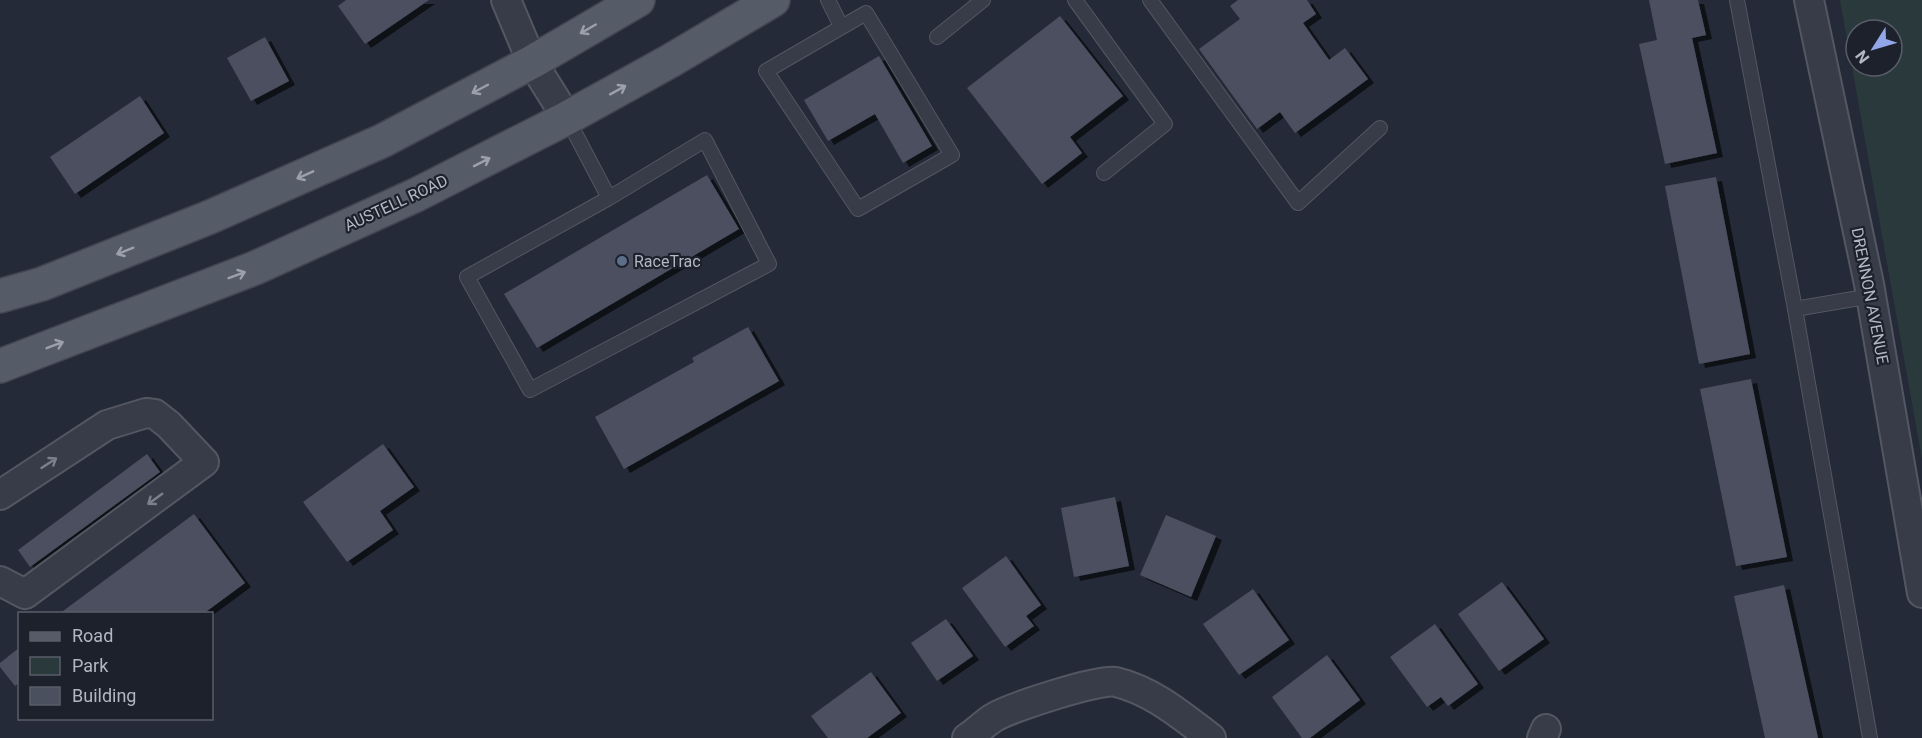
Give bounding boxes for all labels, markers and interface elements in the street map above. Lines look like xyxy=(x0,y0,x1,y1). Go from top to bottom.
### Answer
north arrow xyxy=(1844,18,1904,78)
one-way arrow xyxy=(580,24,597,36)
text: N xyxy=(1851,46,1873,67)
one-way arrow xyxy=(472,83,489,95)
one-way arrow xyxy=(609,84,627,95)
one-way arrow xyxy=(473,155,491,167)
one-way arrow xyxy=(296,170,314,181)
street label: AUSTELL ROAD xyxy=(341,171,451,235)
street label: DRENNON AVENUE xyxy=(1847,226,1893,366)
one-way arrow xyxy=(117,246,135,257)
place label: RaceTrac xyxy=(634,252,701,271)
marker: RaceTrac xyxy=(615,254,629,268)
one-way arrow xyxy=(227,269,246,280)
one-way arrow xyxy=(45,339,64,350)
one-way arrow xyxy=(40,457,57,469)
one-way arrow xyxy=(148,493,164,506)
legend xyxy=(18,612,213,720)
text: Road xyxy=(72,625,113,646)
text: Park xyxy=(72,655,109,676)
text: Building xyxy=(72,685,136,706)

